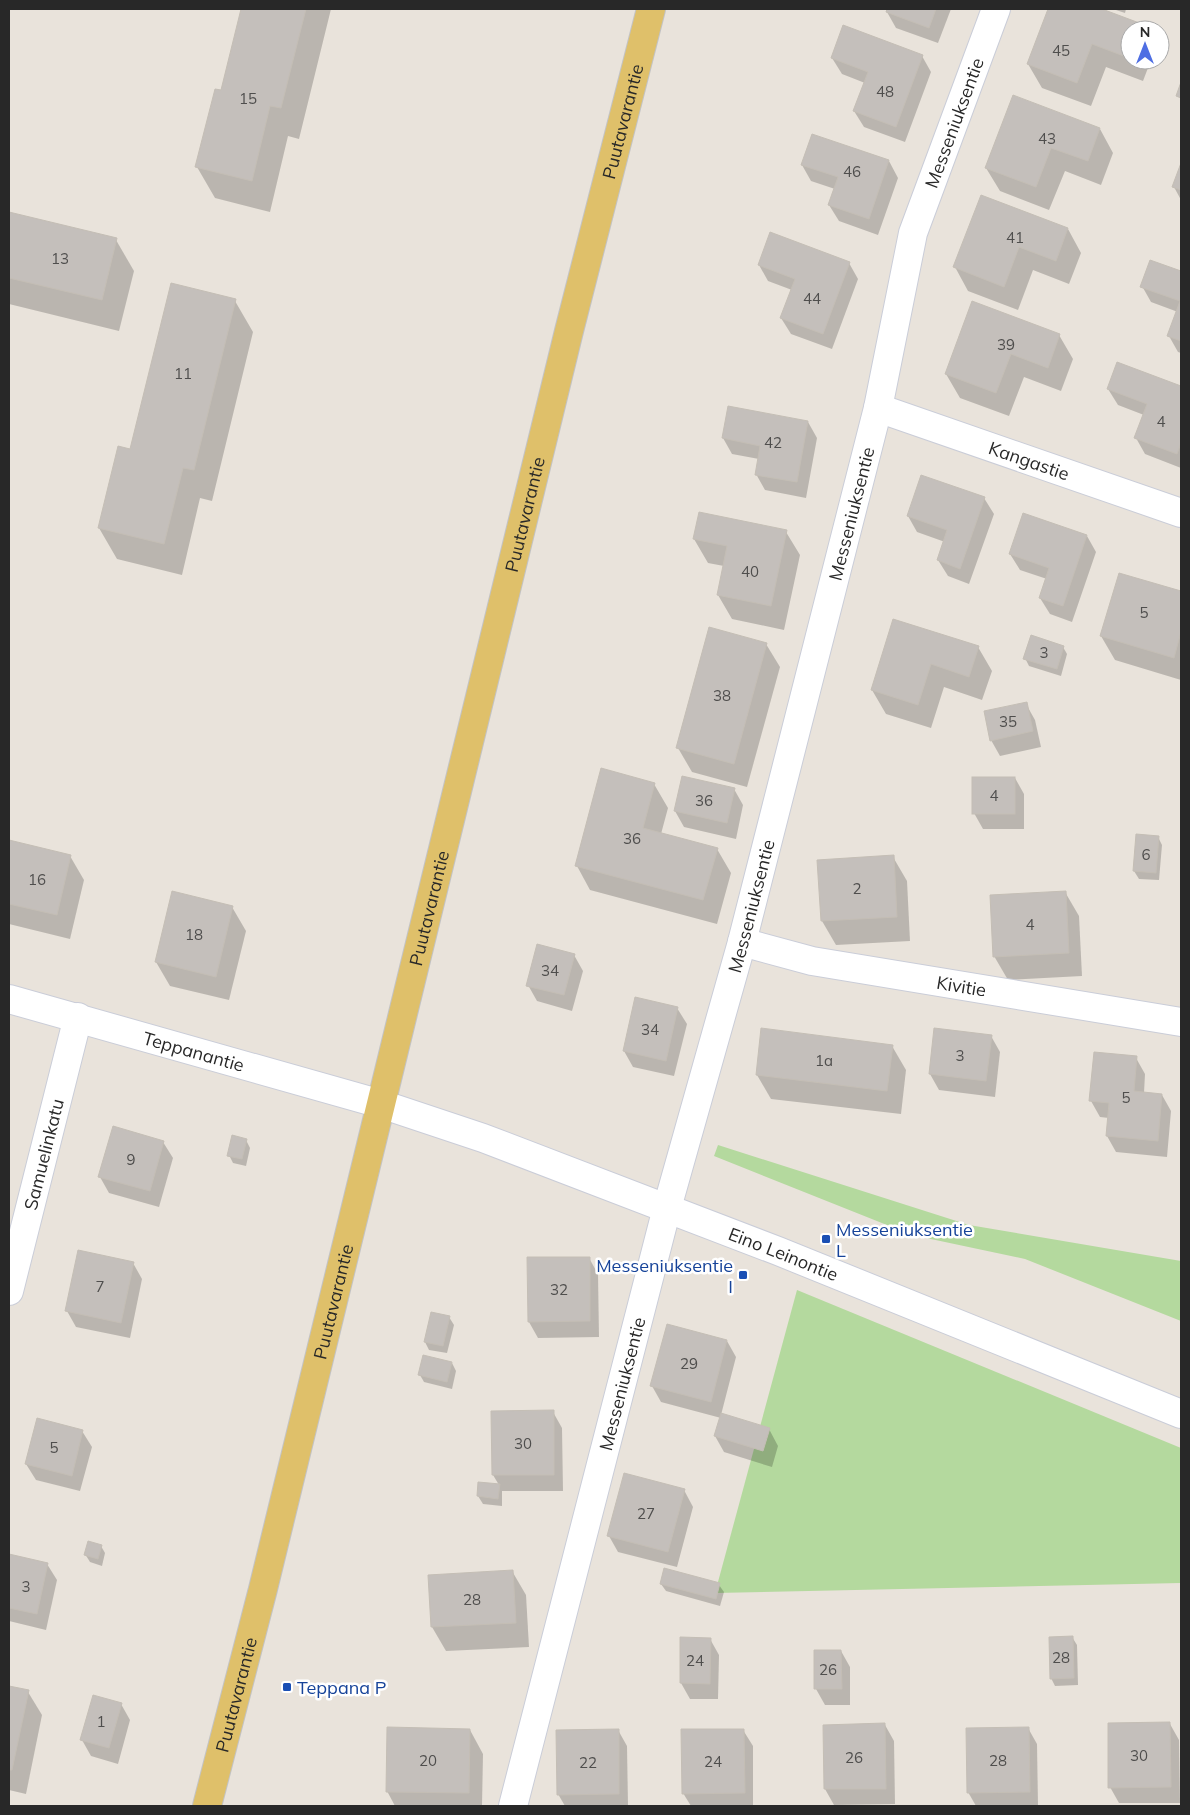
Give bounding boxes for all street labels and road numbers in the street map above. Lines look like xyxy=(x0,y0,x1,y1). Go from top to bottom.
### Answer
street label: Messeniuksentie xyxy=(919,55,988,191)
street label: Puutavarantie xyxy=(597,62,648,181)
street label: Kangastie xyxy=(986,436,1072,485)
street label: Messeniuksentie xyxy=(823,444,879,583)
street label: Puutavarantie xyxy=(499,454,549,574)
street label: Messeniuksentie xyxy=(722,837,779,975)
street label: Puutavarantie xyxy=(404,848,454,968)
street label: Kivitie xyxy=(935,970,988,1001)
street label: Teppanantie xyxy=(141,1026,247,1076)
street label: Samuelinkatu xyxy=(18,1096,68,1212)
street label: Eino Leinontie xyxy=(725,1222,842,1286)
street label: Puutavarantie xyxy=(308,1242,358,1361)
street label: Messeniuksentie xyxy=(594,1315,650,1453)
street label: Puutavarantie xyxy=(210,1635,262,1755)

